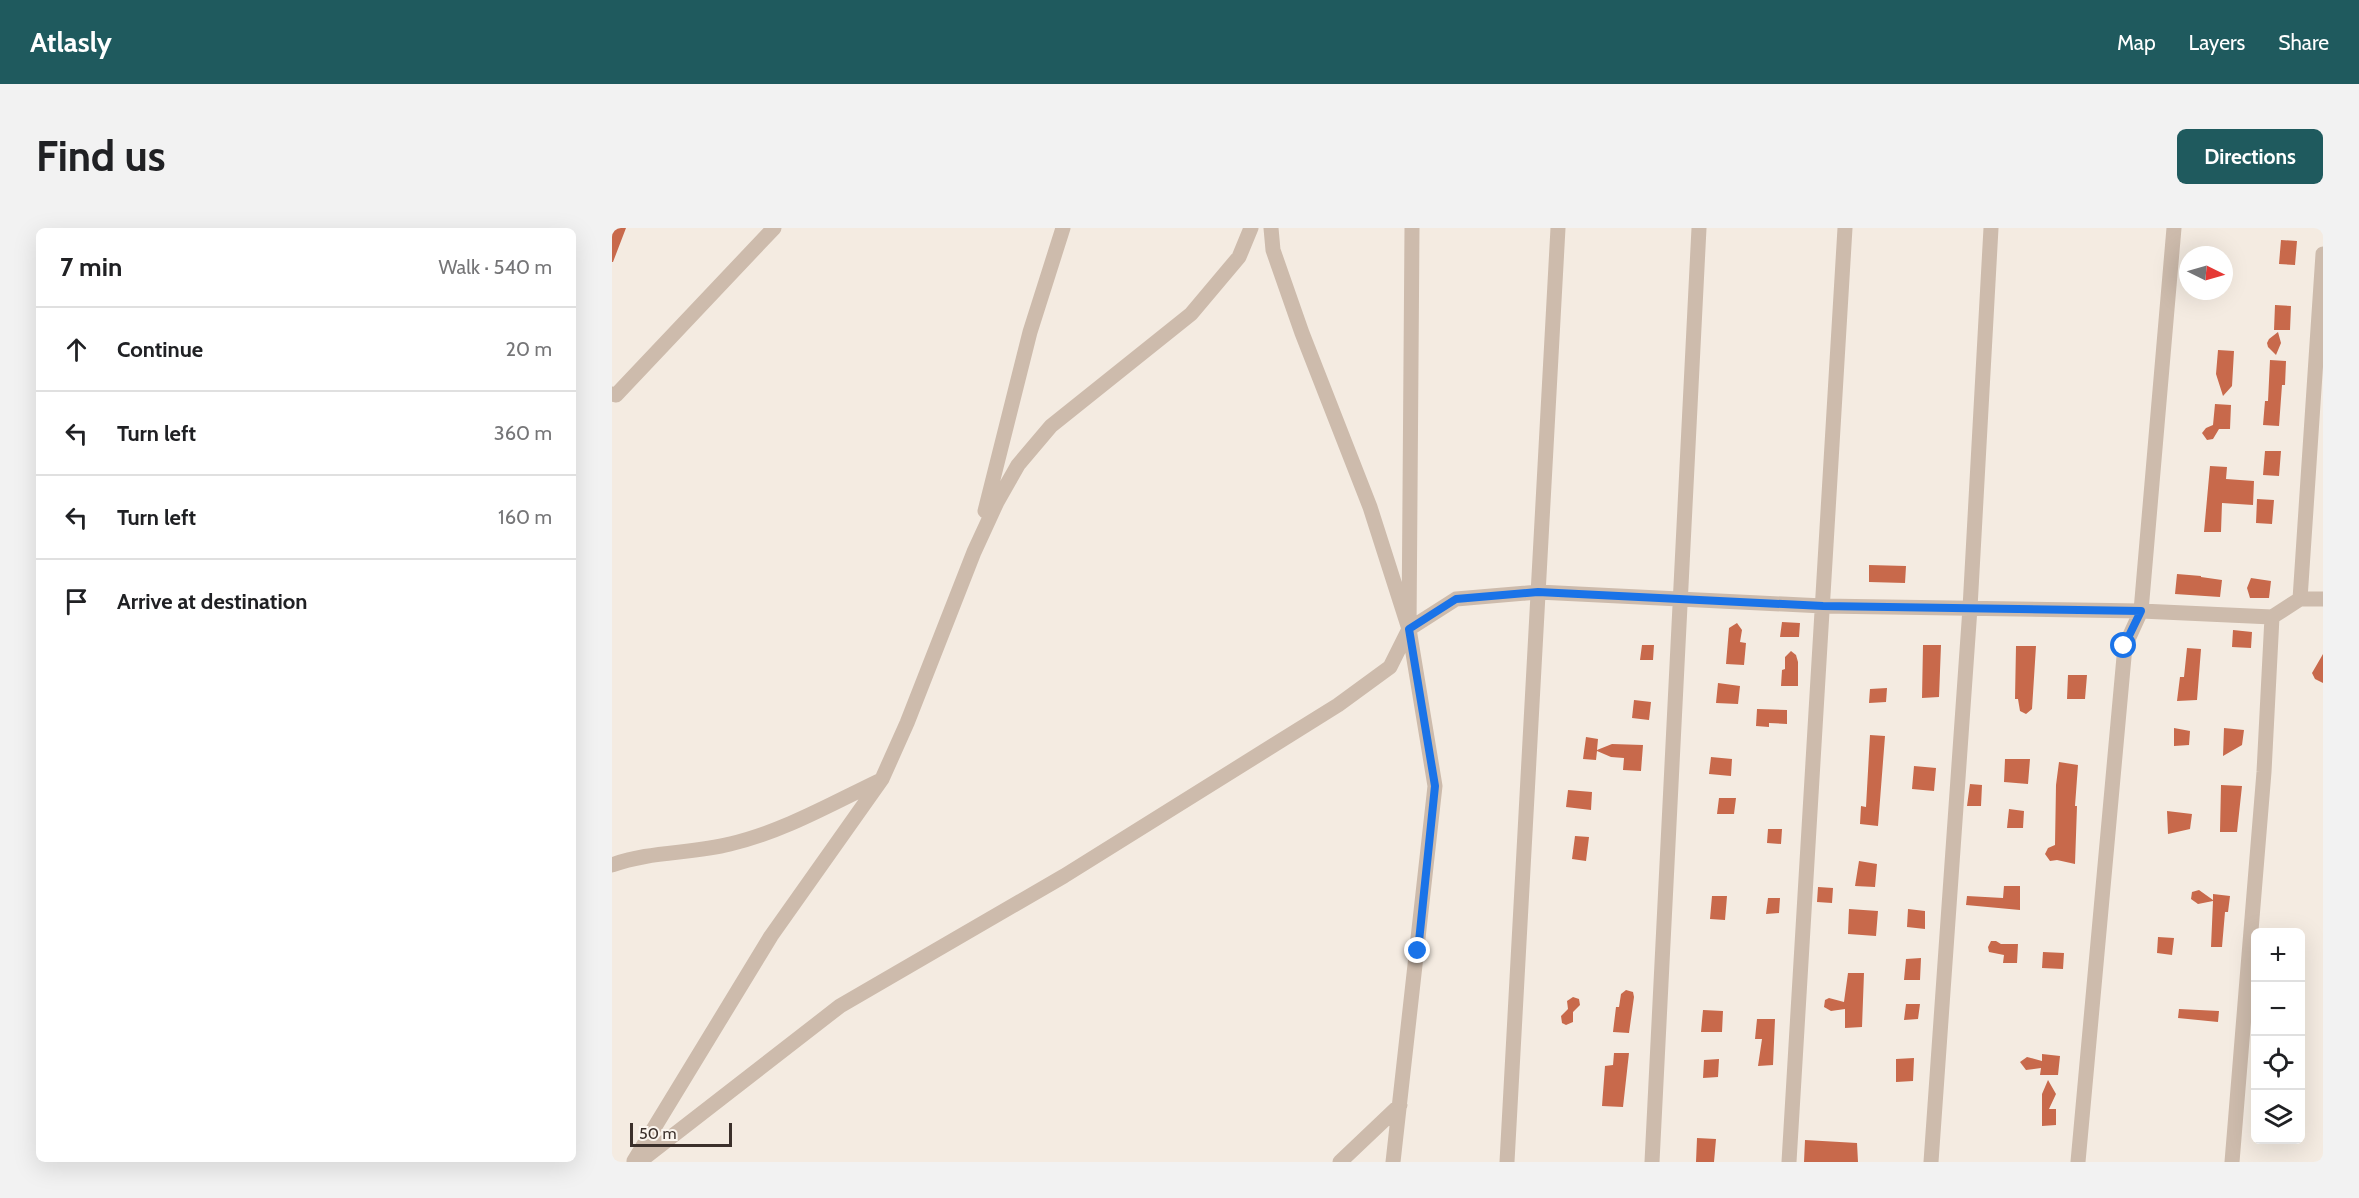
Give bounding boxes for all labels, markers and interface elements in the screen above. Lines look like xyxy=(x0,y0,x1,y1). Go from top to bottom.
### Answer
text: Atlasly xyxy=(30,25,112,59)
text: Map xyxy=(2117,30,2156,55)
text: Layers xyxy=(2189,30,2245,55)
text: Share xyxy=(2278,30,2329,55)
button: Directions xyxy=(2177,129,2323,184)
text: Find us xyxy=(36,130,165,182)
north arrow xyxy=(2179,246,2233,300)
text: 7 min xyxy=(60,251,122,283)
text: Walk · 540 m xyxy=(438,255,552,279)
icon: ahead xyxy=(60,333,93,366)
text: Continue xyxy=(117,336,203,363)
text: 20 m xyxy=(506,337,552,361)
icon: left xyxy=(60,417,93,450)
text: Turn left xyxy=(117,420,196,447)
text: 360 m xyxy=(494,421,552,445)
icon: left xyxy=(60,501,93,534)
text: Turn left xyxy=(117,504,196,531)
text: 160 m xyxy=(498,505,552,529)
icon: arrive xyxy=(60,585,93,618)
text: Arrive at destination xyxy=(117,588,307,615)
route start xyxy=(2110,632,2136,658)
map controls xyxy=(2251,928,2305,1144)
button: + xyxy=(2251,928,2305,982)
route end xyxy=(1404,937,1430,963)
button: − xyxy=(2251,982,2305,1036)
button: locate xyxy=(2251,1036,2305,1090)
button: layers xyxy=(2251,1090,2305,1144)
scale bar xyxy=(630,1120,732,1148)
text: 50 m xyxy=(639,1124,676,1143)

